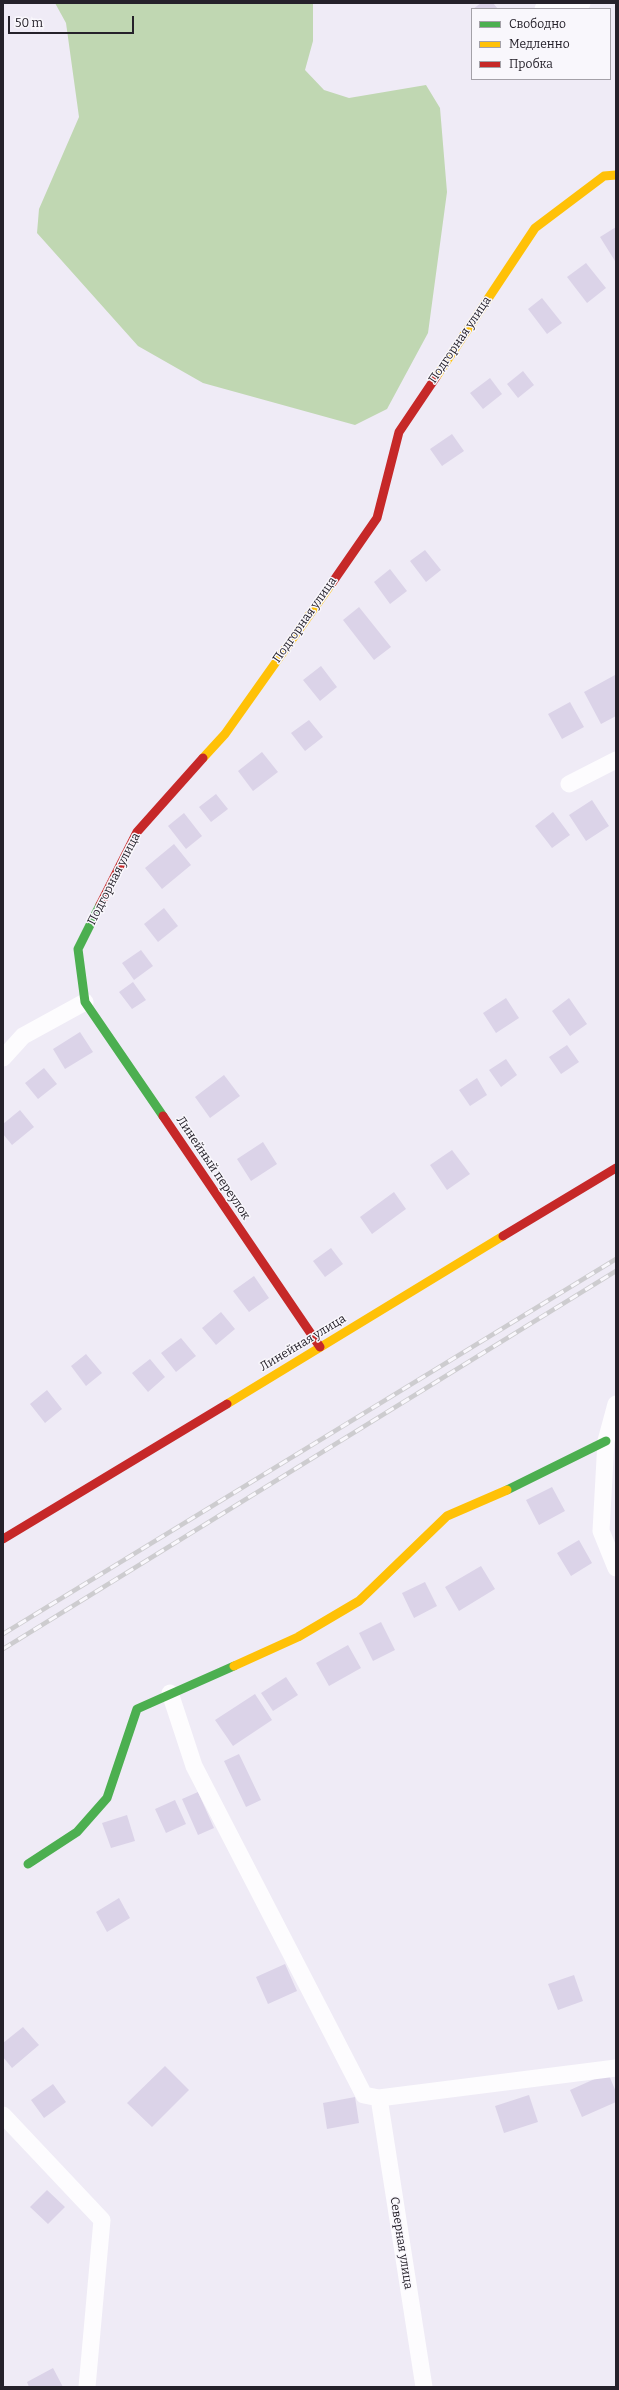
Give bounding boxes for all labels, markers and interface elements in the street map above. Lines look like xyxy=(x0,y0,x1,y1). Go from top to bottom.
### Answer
scale bar xyxy=(10,8,136,34)
legend xyxy=(471,8,611,80)
text: 50 m xyxy=(15,16,43,30)
text: Свободно xyxy=(509,17,566,31)
text: Медленно xyxy=(509,37,570,51)
text: Пробка xyxy=(509,57,553,71)
street label: Подгорная улица xyxy=(426,294,494,386)
street label: Подгорная улица xyxy=(270,574,340,666)
street label: Подгорная улица xyxy=(85,830,143,928)
street label: Линейный переулок xyxy=(173,1114,253,1222)
street label: Линейная улица xyxy=(257,1312,349,1374)
street label: Северная улица xyxy=(387,2196,415,2290)

